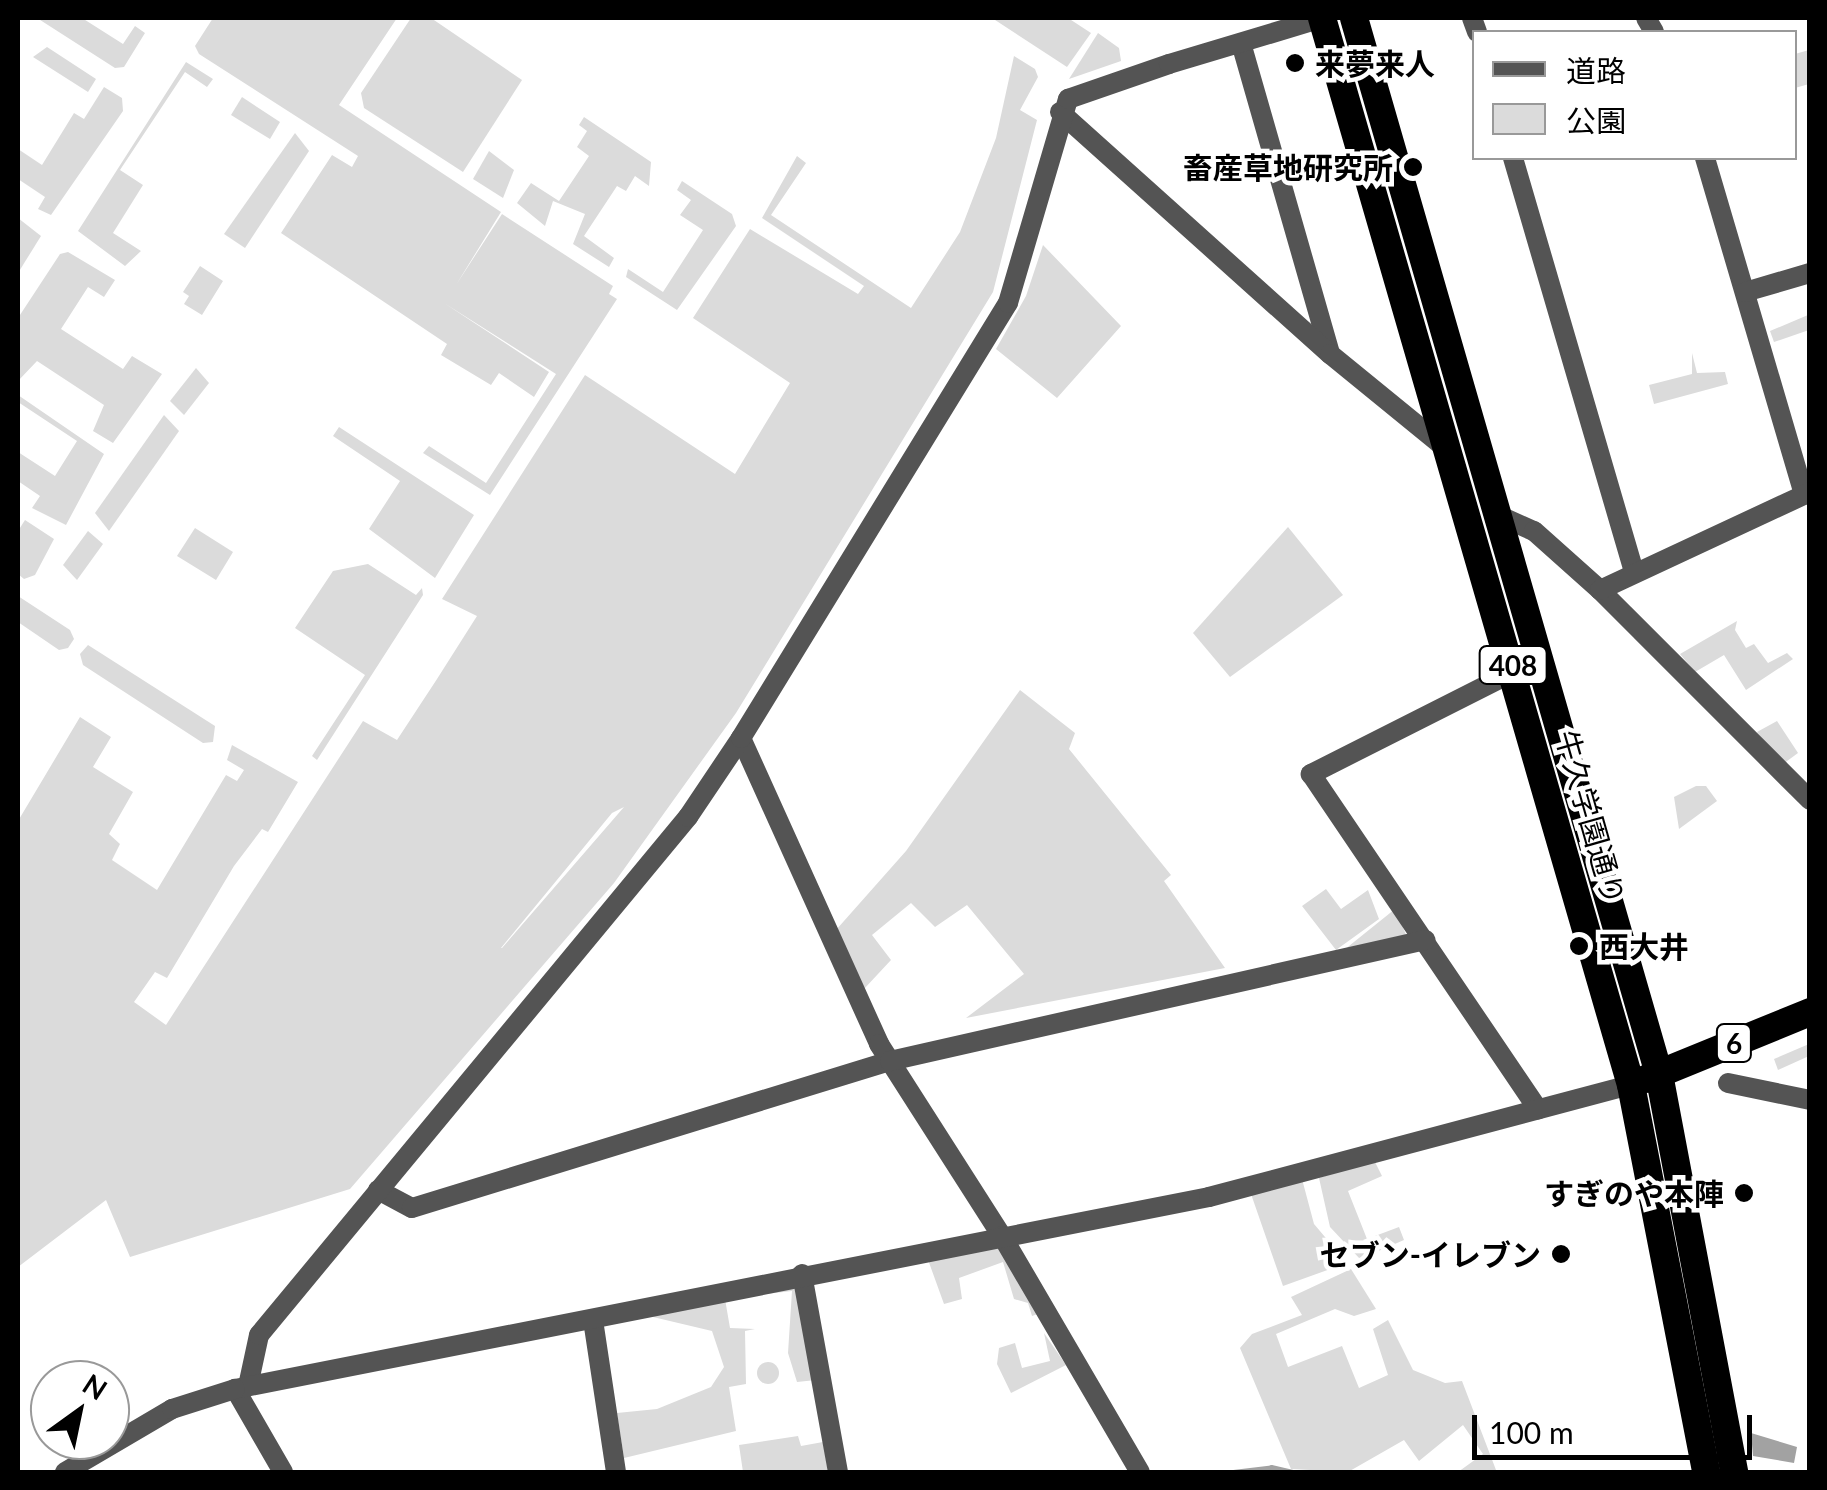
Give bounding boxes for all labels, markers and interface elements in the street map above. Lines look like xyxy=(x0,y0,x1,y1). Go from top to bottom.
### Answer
legend xyxy=(1472,30,1797,160)
place label: 来夢来人 xyxy=(1315,45,1435,81)
marker: 来夢来人 xyxy=(1284,52,1306,74)
text: 道路 xyxy=(1566,52,1626,88)
text: 公園 xyxy=(1566,102,1626,138)
place label: 畜産草地研究所 xyxy=(1183,149,1393,185)
marker: 畜産草地研究所 xyxy=(1402,156,1424,178)
road number: 408 xyxy=(1478,642,1548,688)
street label: 牛久学園通り xyxy=(1549,726,1633,908)
place label: 西大井 xyxy=(1599,928,1689,964)
marker: 西大井 xyxy=(1568,935,1590,957)
road number: 6 xyxy=(1714,1020,1754,1066)
place label: すぎのや本陣 xyxy=(1544,1175,1724,1211)
marker: すぎのや本陣 xyxy=(1733,1182,1755,1204)
place label: セブン-イレブン xyxy=(1320,1236,1541,1272)
marker: セブン-イレブン xyxy=(1550,1243,1572,1265)
north arrow xyxy=(30,1360,130,1460)
text: N xyxy=(77,1366,114,1407)
scale bar xyxy=(1477,1395,1757,1457)
text: 100 m xyxy=(1489,1414,1574,1450)

